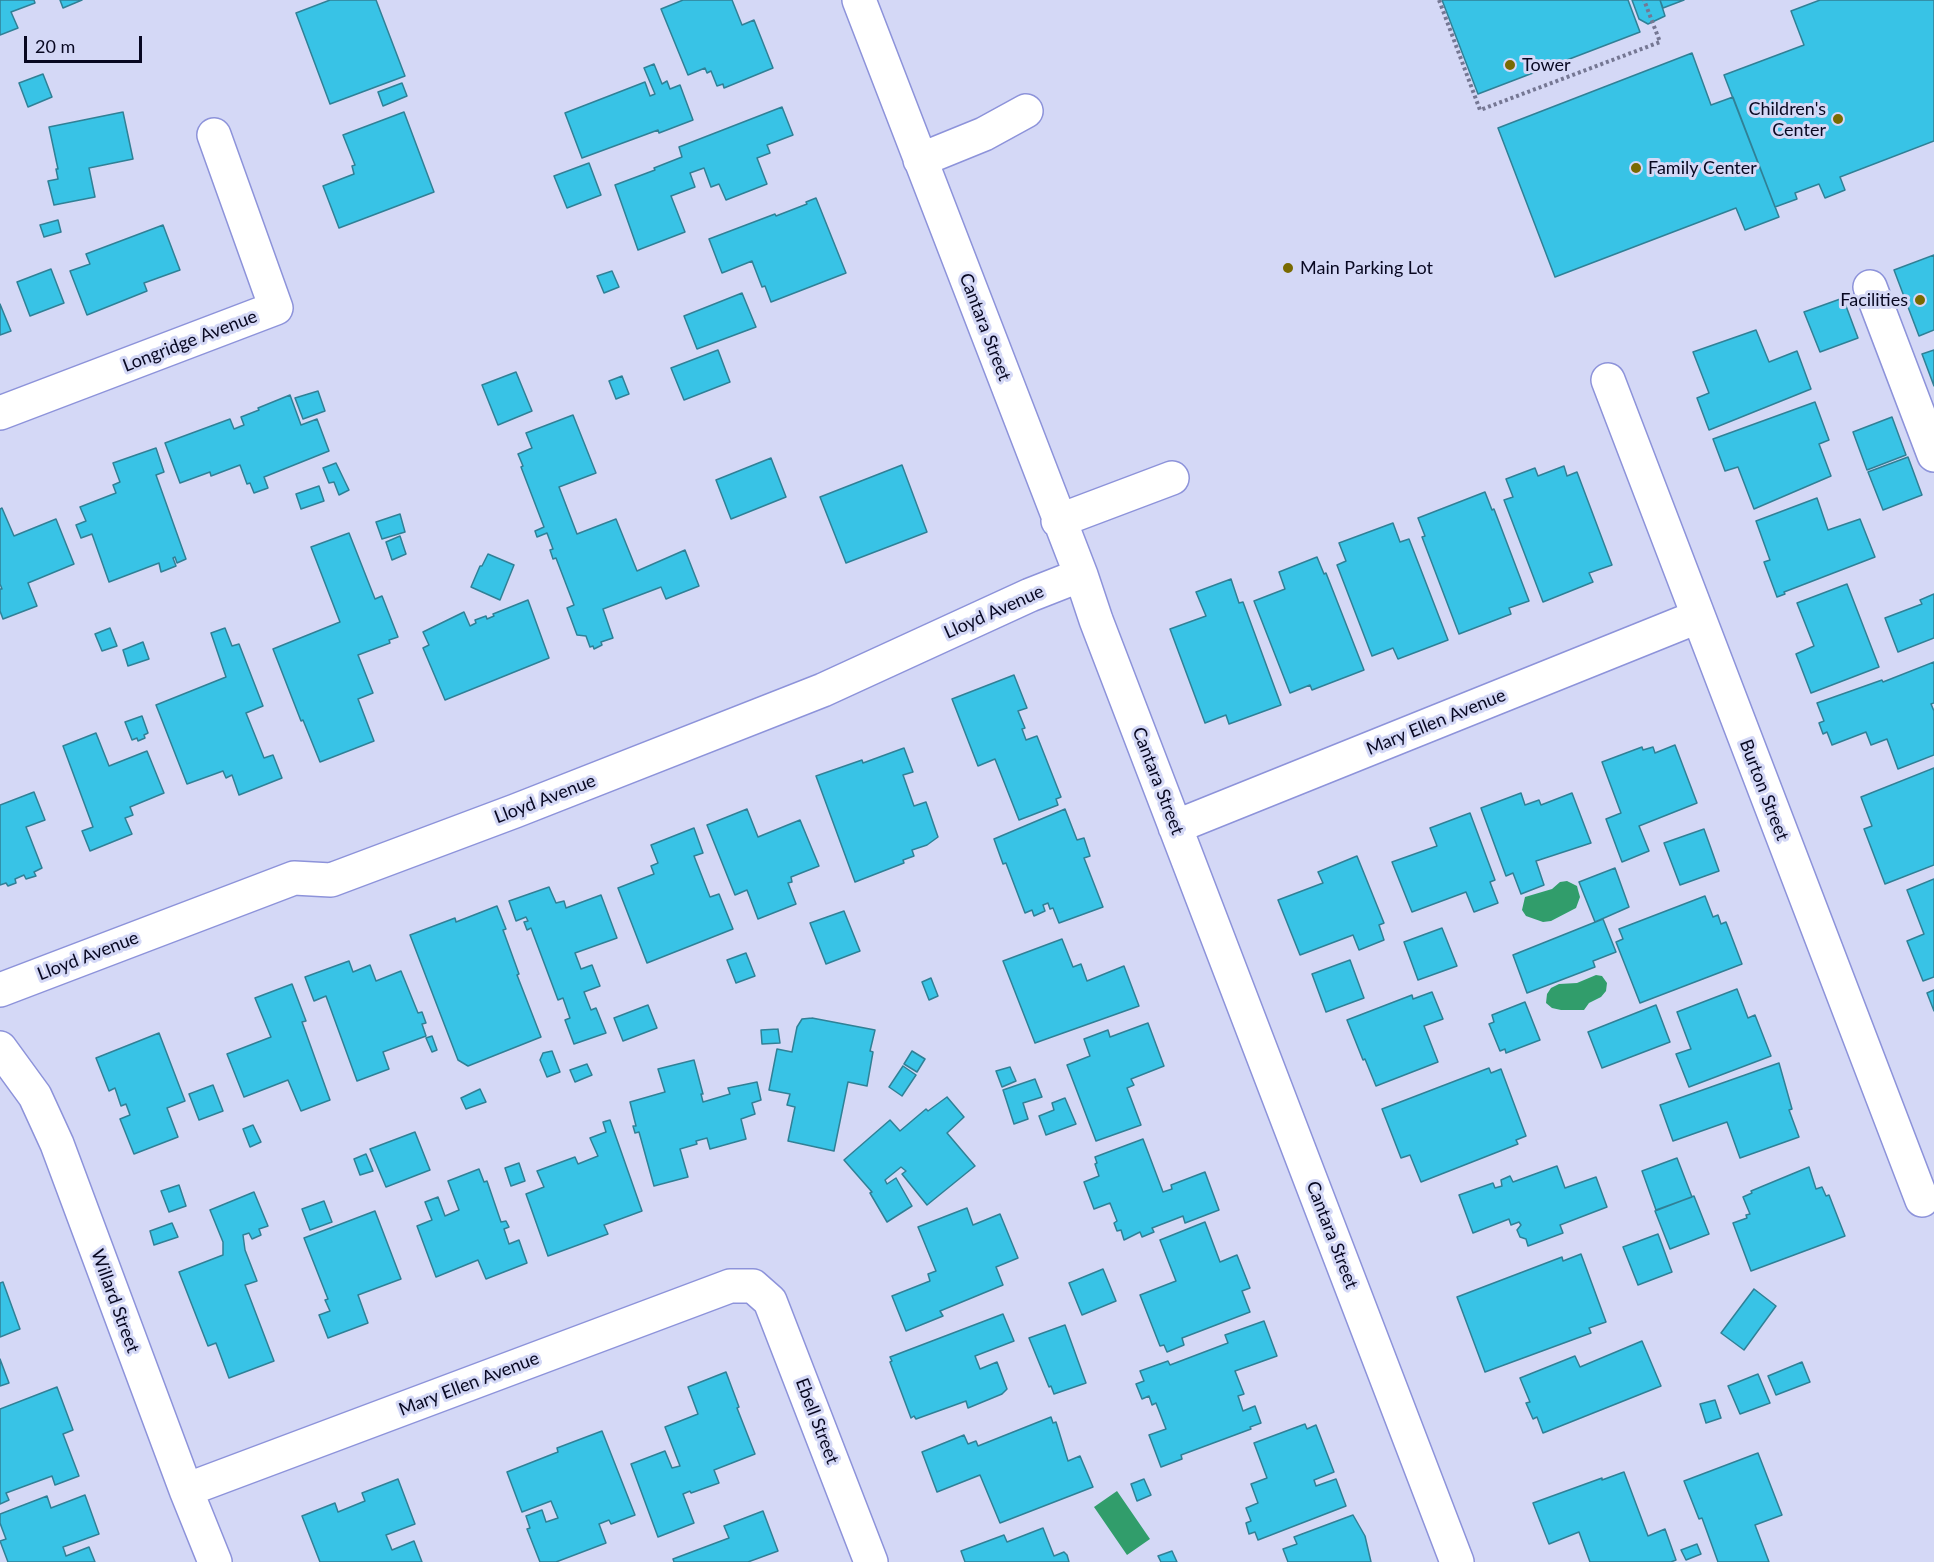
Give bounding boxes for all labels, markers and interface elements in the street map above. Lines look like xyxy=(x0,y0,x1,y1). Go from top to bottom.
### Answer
scale bar xyxy=(27,24,146,62)
text: 20 m xyxy=(35,35,75,57)
place label: Tower xyxy=(1522,54,1571,76)
marker: Tower xyxy=(1503,58,1517,72)
place label: Children's Center xyxy=(1748,98,1826,140)
marker: Children's Center xyxy=(1831,112,1845,126)
place label: Family Center xyxy=(1648,157,1757,179)
marker: Family Center xyxy=(1629,161,1643,175)
place label: Main Parking Lot xyxy=(1300,257,1433,279)
marker: Main Parking Lot xyxy=(1281,261,1295,275)
street label: Cantara Street xyxy=(955,270,1015,384)
place label: Facilities xyxy=(1840,289,1908,311)
marker: Facilities xyxy=(1913,293,1927,307)
street label: Longridge Avenue xyxy=(120,305,260,377)
street label: Lloyd Avenue xyxy=(941,580,1047,644)
street label: Mary Ellen Avenue xyxy=(1363,684,1509,760)
street label: Cantara Street xyxy=(1128,724,1188,838)
street label: Burton Street xyxy=(1735,736,1793,844)
street label: Lloyd Avenue xyxy=(491,770,599,828)
street label: Lloyd Avenue xyxy=(34,927,142,985)
street label: Cantara Street xyxy=(1302,1178,1362,1292)
street label: Willard Street xyxy=(86,1246,144,1356)
street label: Mary Ellen Avenue xyxy=(396,1347,542,1421)
street label: Ebell Street xyxy=(791,1375,843,1467)

